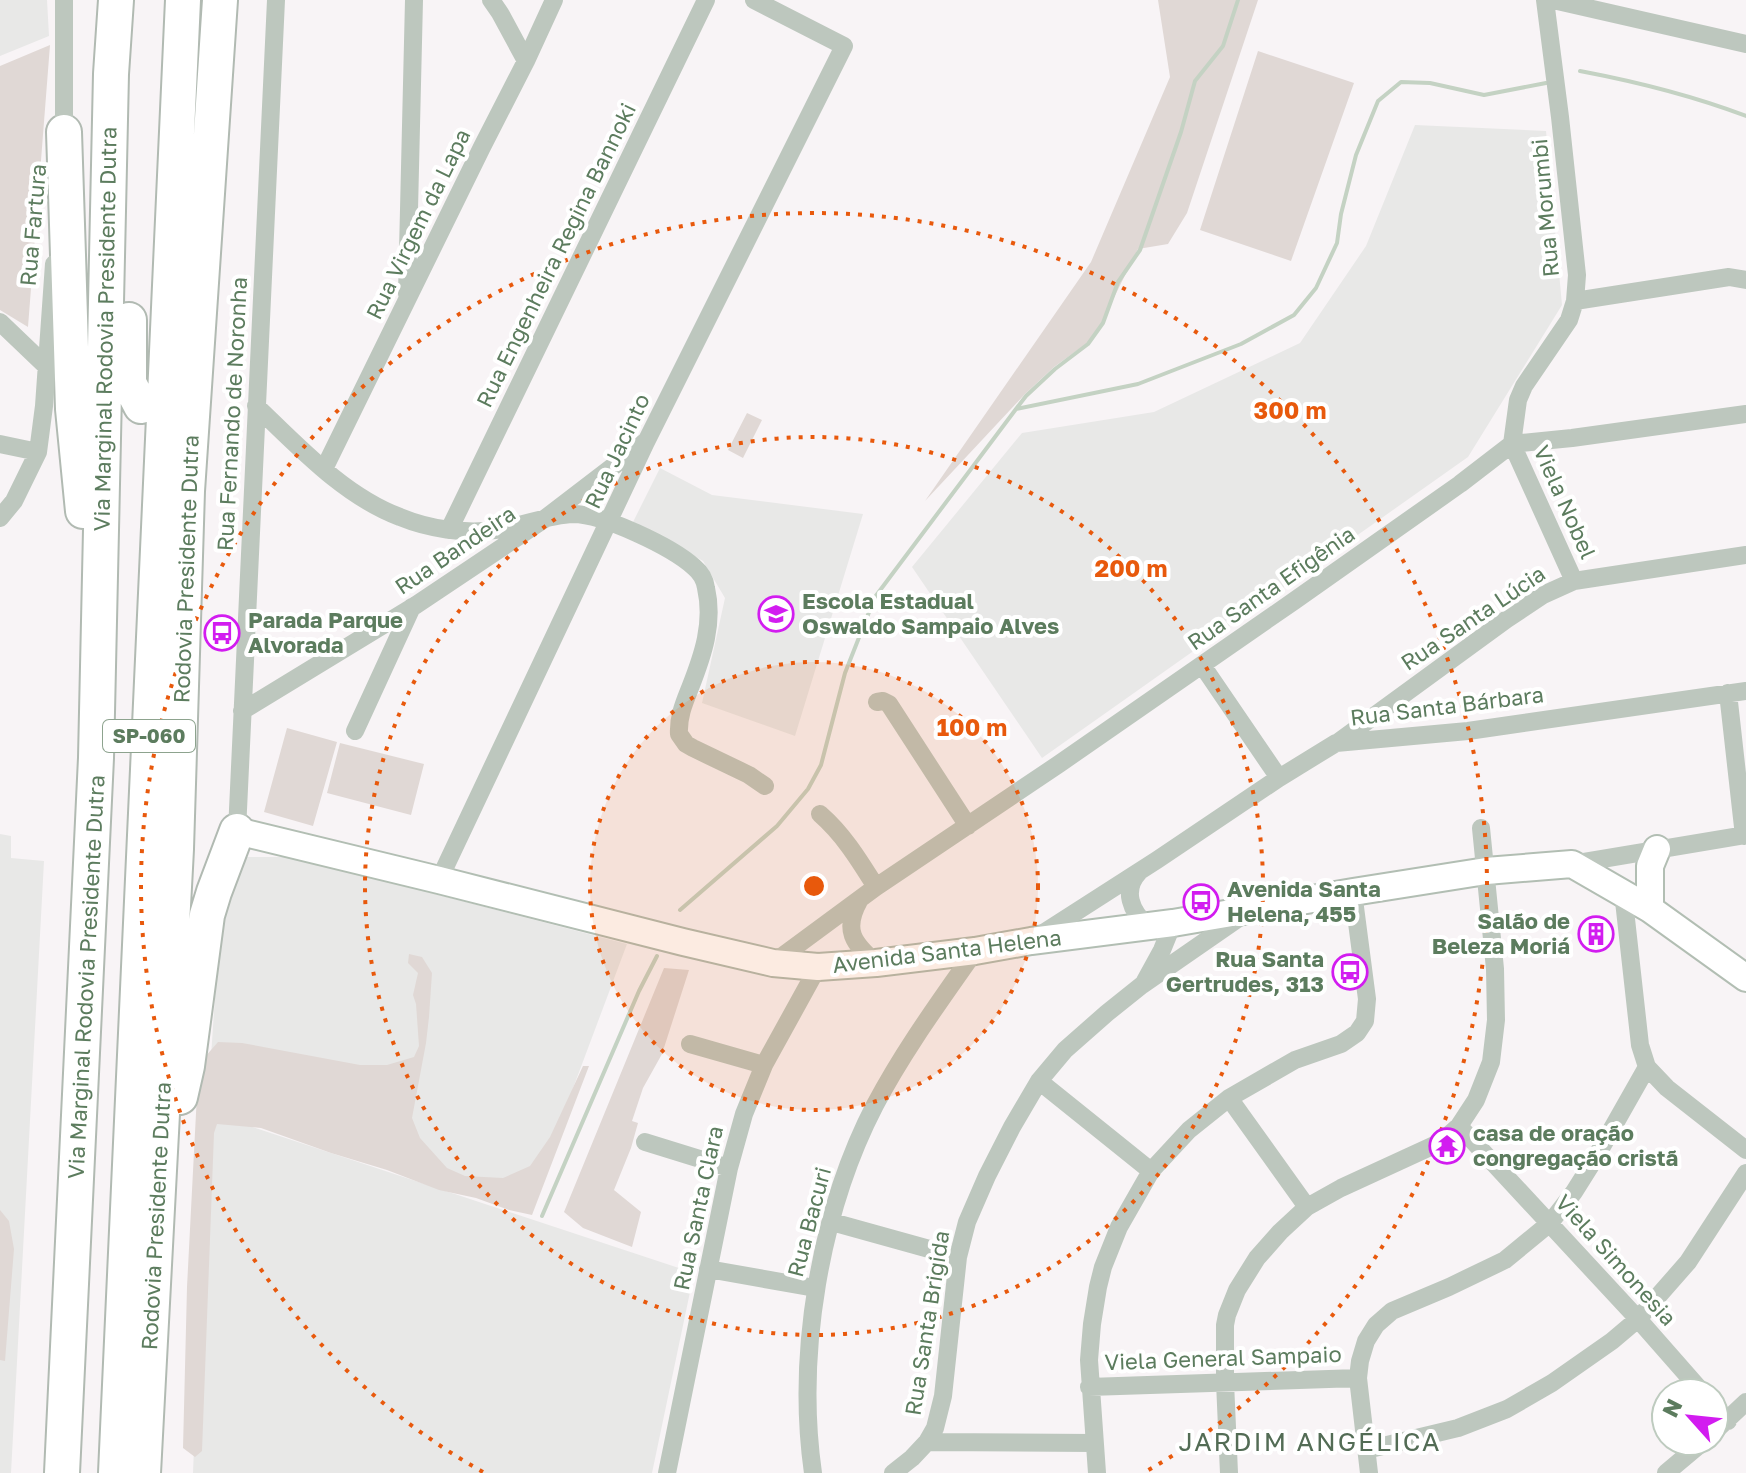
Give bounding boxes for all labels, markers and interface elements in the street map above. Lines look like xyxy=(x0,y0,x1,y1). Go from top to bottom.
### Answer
street label: Rua Engenheira Regina Bannoki xyxy=(470,98,641,411)
street label: Rua Virgem da Lapa xyxy=(360,124,475,323)
street label: Via Marginal Rodovia Presidente Dutra xyxy=(87,126,122,532)
street label: Rua Morumbi xyxy=(1525,138,1564,278)
street label: Rua Fartura xyxy=(14,163,51,287)
street label: Rua Fernando de Noronha xyxy=(211,276,252,552)
street label: Rua Jacinto xyxy=(578,389,655,513)
text: 300 m xyxy=(1254,395,1326,424)
street label: Rodovia Presidente Dutra xyxy=(167,434,204,704)
street label: Viela Nobel xyxy=(1528,441,1603,563)
street label: Rua Bandeira xyxy=(389,499,520,600)
street label: Rua Santa Efigênia xyxy=(1182,520,1359,655)
text: 200 m xyxy=(1095,553,1167,582)
street label: Rua Santa Lúcia xyxy=(1396,559,1550,676)
place label: Escola Estadual Oswaldo Sampaio Alves xyxy=(802,587,1059,639)
school or university icon: Escola Estadual Oswaldo Sampaio Alves xyxy=(757,595,795,633)
place label: Parada Parque Alvorada xyxy=(248,606,403,658)
bus stop icon: Parada Parque Alvorada xyxy=(203,614,241,652)
street label: Rua Santa Bárbara xyxy=(1349,680,1545,731)
text: 100 m xyxy=(937,712,1007,741)
road number: SP-060 xyxy=(103,720,195,752)
street label: Via Marginal Rodovia Presidente Dutra xyxy=(61,774,110,1180)
centre of rings xyxy=(800,872,828,900)
place label: Avenida Santa Helena, 455 xyxy=(1227,875,1381,927)
bus stop icon: Avenida Santa Helena, 455 xyxy=(1182,883,1220,921)
place label: Salão de Beleza Moriá xyxy=(1432,907,1570,959)
building icon: Salão de Beleza Moriá xyxy=(1577,915,1615,953)
street label: Avenida Santa Helena xyxy=(831,923,1063,978)
place label: Rua Santa Gertrudes, 313 xyxy=(1166,945,1324,997)
bus stop icon: Rua Santa Gertrudes, 313 xyxy=(1331,953,1369,991)
street label: Rodovia Presidente Dutra xyxy=(135,1081,176,1351)
place label: casa de oração congregação cristã xyxy=(1473,1119,1678,1171)
street label: Rua Santa Clara xyxy=(667,1123,728,1293)
temple icon: casa de oração congregação cristã xyxy=(1428,1127,1466,1165)
street label: Rua Bacuri xyxy=(781,1164,836,1280)
street label: Viela Simonesia xyxy=(1550,1188,1682,1331)
street label: Rua Santa Brigida xyxy=(899,1228,954,1417)
street label: Viela General Sampaio xyxy=(1104,1340,1342,1375)
north arrow xyxy=(1650,1377,1730,1457)
text: N xyxy=(1656,1394,1688,1421)
district label: JARDIM ANGÉLICA xyxy=(1179,1426,1441,1457)

